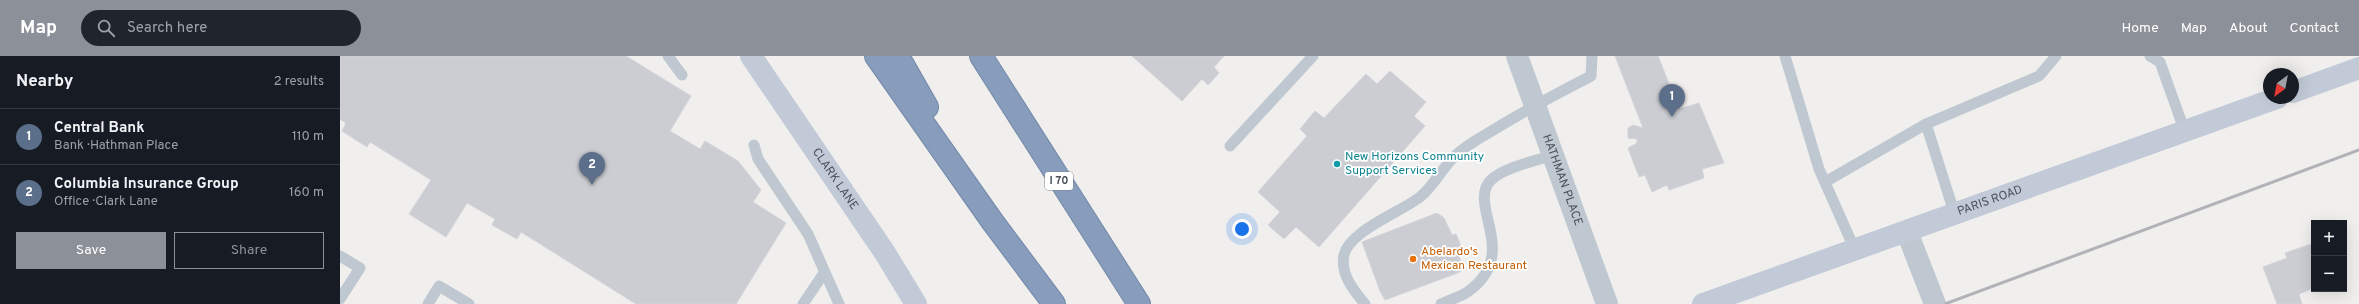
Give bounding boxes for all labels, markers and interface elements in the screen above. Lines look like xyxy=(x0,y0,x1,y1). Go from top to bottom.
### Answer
search box xyxy=(81,10,361,46)
text: Map xyxy=(20,16,57,40)
icon: search xyxy=(95,17,117,39)
text: Search here xyxy=(127,19,207,38)
text: Home xyxy=(2122,20,2159,37)
text: Map xyxy=(2181,20,2207,37)
text: About xyxy=(2229,20,2268,37)
text: Contact xyxy=(2290,20,2339,37)
north arrow xyxy=(2263,68,2299,104)
text: Nearby xyxy=(16,71,73,93)
text: 2 results xyxy=(274,74,324,90)
pin: 1 xyxy=(1659,84,1685,117)
text: Central Bank xyxy=(54,119,145,138)
text: 1 xyxy=(26,129,32,145)
text: 110 m xyxy=(292,129,324,145)
street label: HATHMAN PLACE xyxy=(1538,132,1586,228)
text: Bank · Hathman Place xyxy=(54,138,178,154)
street label: CLARK LANE xyxy=(808,145,862,213)
place label: New Horizons Community Support Services xyxy=(1345,149,1484,179)
pin: 2 xyxy=(579,152,605,185)
marker: New Horizons Community Support Services xyxy=(1332,159,1342,169)
road number: I 70 xyxy=(1045,172,1073,190)
text: Columbia Insurance Group xyxy=(54,175,239,194)
street label: PARIS ROAD xyxy=(1955,182,2025,220)
text: 2 xyxy=(25,185,33,201)
text: 160 m xyxy=(289,185,324,201)
text: Office · Clark Lane xyxy=(54,194,158,210)
your location xyxy=(1232,219,1252,239)
map controls xyxy=(2311,220,2347,292)
button: + xyxy=(2311,220,2347,256)
button: Save xyxy=(16,232,166,269)
button: Share xyxy=(174,232,324,269)
place label: Abelardo's Mexican Restaurant xyxy=(1421,244,1527,274)
marker: Abelardo's Mexican Restaurant xyxy=(1408,254,1418,264)
button: − xyxy=(2311,256,2347,292)

